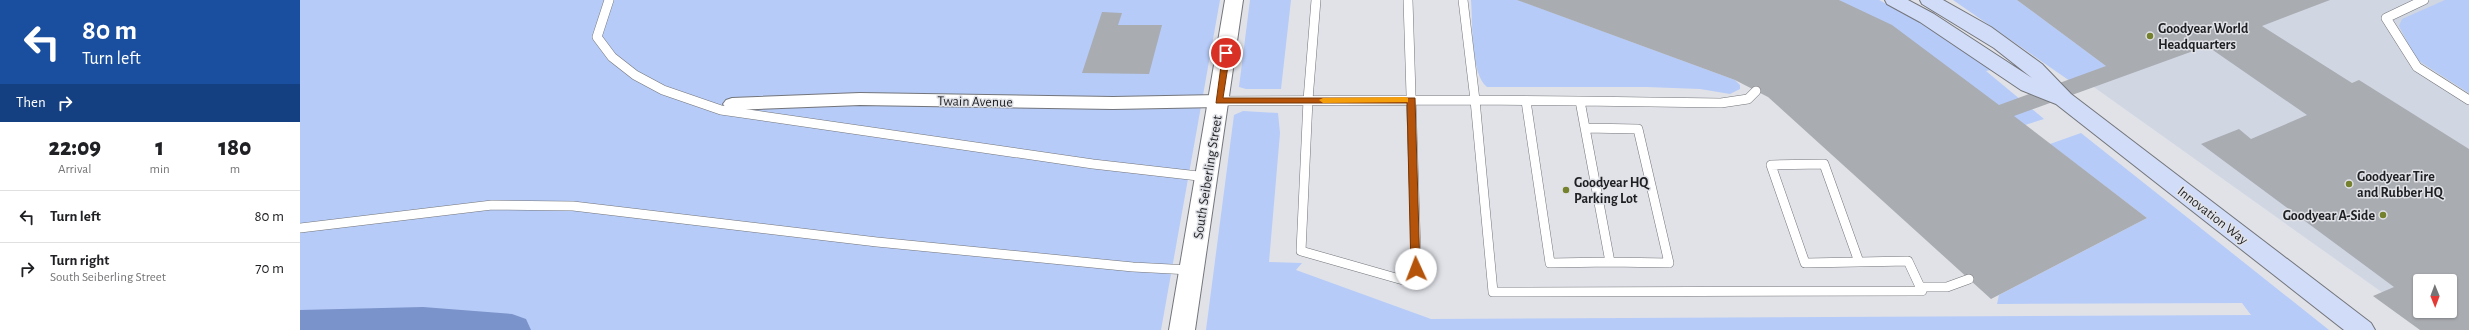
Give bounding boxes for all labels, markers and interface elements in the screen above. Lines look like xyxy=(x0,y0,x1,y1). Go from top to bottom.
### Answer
icon: left xyxy=(16,16,68,68)
text: 80 m xyxy=(82,17,137,45)
place label: Goodyear World Headquarters xyxy=(2158,22,2249,52)
marker: Goodyear World Headquarters xyxy=(2145,31,2155,41)
pin xyxy=(1209,36,1243,70)
icon: arrive xyxy=(1215,42,1237,64)
text: Turn left xyxy=(82,50,141,68)
icon: right xyxy=(54,92,76,114)
street label: Twain Avenue xyxy=(937,94,1013,110)
text: Then xyxy=(16,95,46,110)
street label: South Seiberling Street xyxy=(1191,114,1225,240)
text: 22:09 xyxy=(48,136,101,160)
text: 1 xyxy=(155,136,164,160)
text: 180 xyxy=(218,136,252,160)
text: Arrival xyxy=(58,163,91,176)
text: min xyxy=(150,163,170,176)
text: m xyxy=(230,163,240,176)
place label: Goodyear Tire and Rubber HQ xyxy=(2357,170,2445,200)
place label: Goodyear HQ Parking Lot xyxy=(1574,176,1650,206)
marker: Goodyear Tire and Rubber HQ xyxy=(2344,179,2354,189)
street label: Innovation Way xyxy=(2175,184,2250,247)
marker: Goodyear HQ Parking Lot xyxy=(1561,185,1571,195)
icon: left xyxy=(16,206,38,228)
text: Turn left xyxy=(50,209,101,224)
text: 80 m xyxy=(254,209,284,224)
place label: Goodyear A-Side xyxy=(2283,209,2375,223)
marker: Goodyear A-Side xyxy=(2378,210,2388,220)
position arrow xyxy=(1395,248,1437,290)
text: Turn right xyxy=(50,253,109,268)
icon: right xyxy=(16,258,38,280)
text: 70 m xyxy=(255,261,284,276)
text: South Seiberling Street xyxy=(50,271,166,284)
north arrow xyxy=(2413,274,2457,318)
map controls xyxy=(2413,274,2457,318)

